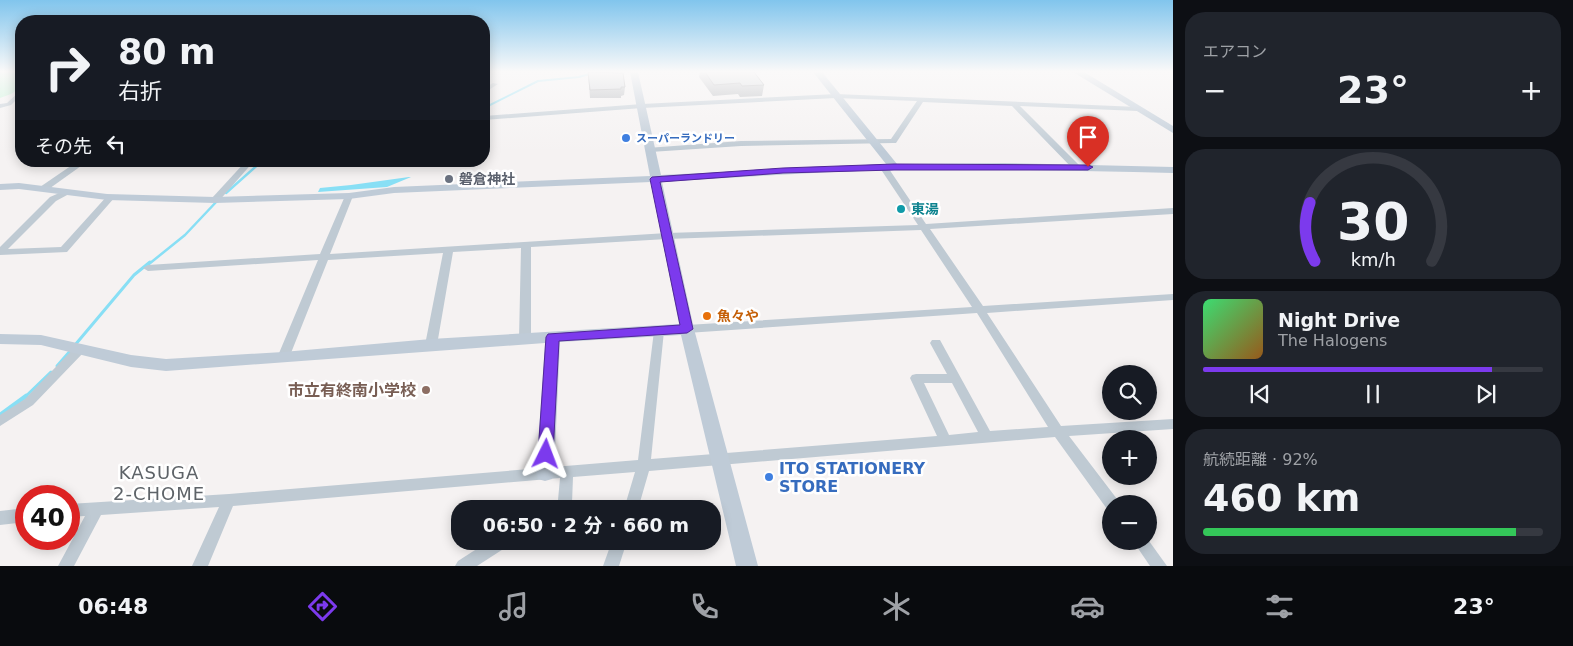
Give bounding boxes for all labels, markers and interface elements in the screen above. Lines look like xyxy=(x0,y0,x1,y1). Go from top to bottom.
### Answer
text: 80 m xyxy=(118,32,215,72)
icon: right xyxy=(35,35,100,100)
text: エアコン xyxy=(1203,42,1267,61)
text: 23° xyxy=(1337,68,1409,112)
text: − xyxy=(1203,74,1226,107)
text: + xyxy=(1520,74,1543,107)
text: 右折 xyxy=(118,79,162,104)
pin xyxy=(1067,116,1109,167)
icon: arrive xyxy=(1074,123,1102,151)
icon: left xyxy=(102,130,130,158)
marker: スーパーランドリー xyxy=(620,132,632,144)
place label: スーパーランドリー xyxy=(636,132,735,145)
text: その先 xyxy=(35,135,92,157)
place label: 磐倉神社 xyxy=(459,171,515,187)
marker: 磐倉神社 xyxy=(443,173,455,185)
text: 30 xyxy=(1337,192,1409,252)
place label: 東湯 xyxy=(911,201,939,217)
marker: 東湯 xyxy=(895,203,907,215)
text: km/h xyxy=(1350,249,1396,270)
place label: 魚々や xyxy=(717,308,759,324)
text: Night Drive xyxy=(1278,309,1400,331)
marker: 魚々や xyxy=(701,310,713,322)
text: The Halogens xyxy=(1278,331,1387,350)
map controls xyxy=(1102,365,1157,550)
button: search xyxy=(1102,365,1157,420)
icon: previous xyxy=(1246,380,1274,408)
icon: pause xyxy=(1359,380,1387,408)
icon: next xyxy=(1472,380,1500,408)
place label: 市立有終南小学校 xyxy=(288,381,416,400)
marker: 市立有終南小学校 xyxy=(420,384,432,396)
position arrow xyxy=(519,427,571,479)
button: + xyxy=(1102,430,1157,485)
text: 航続距離 · 92% xyxy=(1203,450,1318,469)
place label: ITO STATIONERY STORE xyxy=(779,459,926,496)
district label: KASUGA 2-CHOME xyxy=(113,462,205,504)
marker: ITO STATIONERY STORE xyxy=(763,471,775,483)
text: 460 km xyxy=(1203,476,1360,520)
speed limit sign: 40 xyxy=(15,485,80,550)
button: − xyxy=(1102,495,1157,550)
text: 06:50 · 2 分 · 660 m xyxy=(483,514,689,536)
icon: directions xyxy=(305,589,340,624)
icon: music xyxy=(496,589,531,624)
icon: phone xyxy=(687,589,722,624)
icon: climate xyxy=(879,589,914,624)
icon: car xyxy=(1070,589,1105,624)
icon: filters xyxy=(1262,589,1297,624)
text: 06:48 xyxy=(78,594,148,619)
text: 23° xyxy=(1453,594,1495,619)

